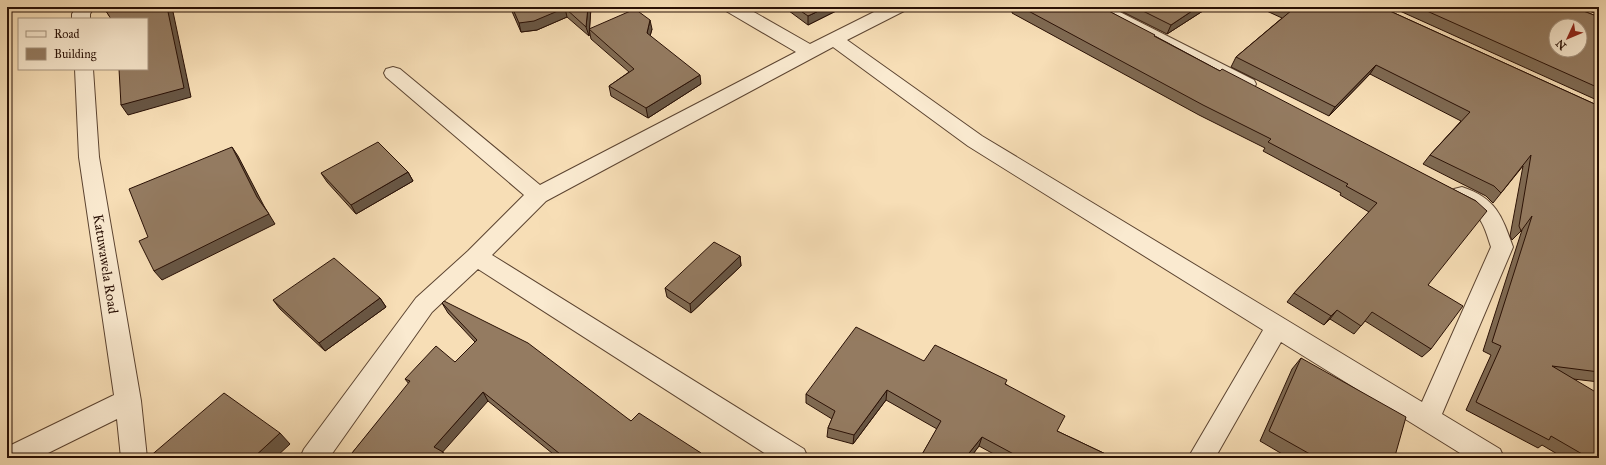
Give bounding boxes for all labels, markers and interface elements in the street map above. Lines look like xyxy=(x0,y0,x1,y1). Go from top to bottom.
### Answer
legend xyxy=(18,18,148,70)
north arrow xyxy=(1548,18,1588,58)
text: Road xyxy=(54,27,80,41)
text: N xyxy=(1553,36,1569,52)
text: Building xyxy=(54,47,97,62)
street label: Katuwawela Road xyxy=(89,213,122,315)

